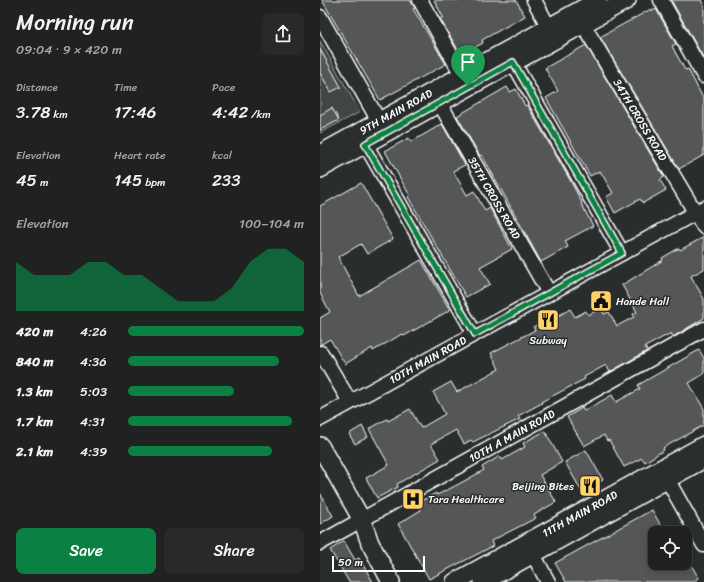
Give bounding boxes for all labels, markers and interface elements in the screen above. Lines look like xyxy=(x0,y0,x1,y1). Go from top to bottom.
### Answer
text: Morning run xyxy=(16,3,134,42)
button: share xyxy=(262,13,304,55)
text: 09:04 · 9 × 420 m xyxy=(16,38,122,61)
pin xyxy=(451,45,485,86)
icon: arrive xyxy=(457,51,479,73)
street label: 34TH CROSS ROAD xyxy=(608,75,672,165)
text: Distance xyxy=(16,78,58,97)
text: Time xyxy=(114,78,137,97)
text: Pace xyxy=(212,78,235,97)
street label: 9TH MAIN ROAD xyxy=(356,84,436,140)
text: 3.78 xyxy=(16,97,50,127)
text: 17:46 xyxy=(114,97,156,127)
text: 4:42 xyxy=(212,97,248,127)
text: km xyxy=(50,105,68,124)
text: /km xyxy=(248,105,271,124)
text: Elevation xyxy=(16,146,61,165)
text: Heart rate xyxy=(114,146,166,165)
text: kcal xyxy=(212,146,232,165)
street label: 35TH CROSS ROAD xyxy=(462,153,526,243)
text: 45 xyxy=(16,165,37,195)
text: 145 xyxy=(114,165,142,195)
text: 233 xyxy=(212,165,240,195)
text: m xyxy=(37,173,48,192)
text: bpm xyxy=(142,173,165,192)
text: Elevation xyxy=(16,212,69,235)
text: 100–104 m xyxy=(239,212,304,235)
public building icon: Hande Hall xyxy=(588,288,614,314)
place label: Hande Hall xyxy=(616,292,670,311)
restaurant icon: Subway xyxy=(535,307,561,333)
text: 420 m xyxy=(16,320,53,343)
text: 4:26 xyxy=(80,320,107,343)
street label: 10TH MAIN ROAD xyxy=(386,331,471,389)
place label: Subway xyxy=(529,331,567,350)
text: 840 m xyxy=(16,350,54,373)
text: 4:36 xyxy=(80,350,107,373)
text: 1.3 km xyxy=(16,380,53,403)
text: 5:03 xyxy=(80,380,107,403)
street label: 10TH A MAIN ROAD xyxy=(465,404,559,468)
text: 1.7 km xyxy=(16,410,53,433)
text: 4:31 xyxy=(80,410,105,433)
text: 2.1 km xyxy=(16,440,53,463)
text: 4:39 xyxy=(80,440,107,463)
restaurant icon: Beijing Bites xyxy=(577,473,603,499)
place label: Beijing Bites xyxy=(512,477,575,496)
street label: 11TH MAIN ROAD xyxy=(539,485,622,543)
hospital icon: Tara Healthcare xyxy=(400,486,426,512)
place label: Tara Healthcare xyxy=(428,490,505,509)
map controls xyxy=(648,526,692,570)
button: locate xyxy=(648,526,692,570)
button: Save xyxy=(16,528,156,574)
button: Share xyxy=(164,528,304,574)
text: 50 m xyxy=(338,553,363,572)
scale bar xyxy=(332,554,425,573)

